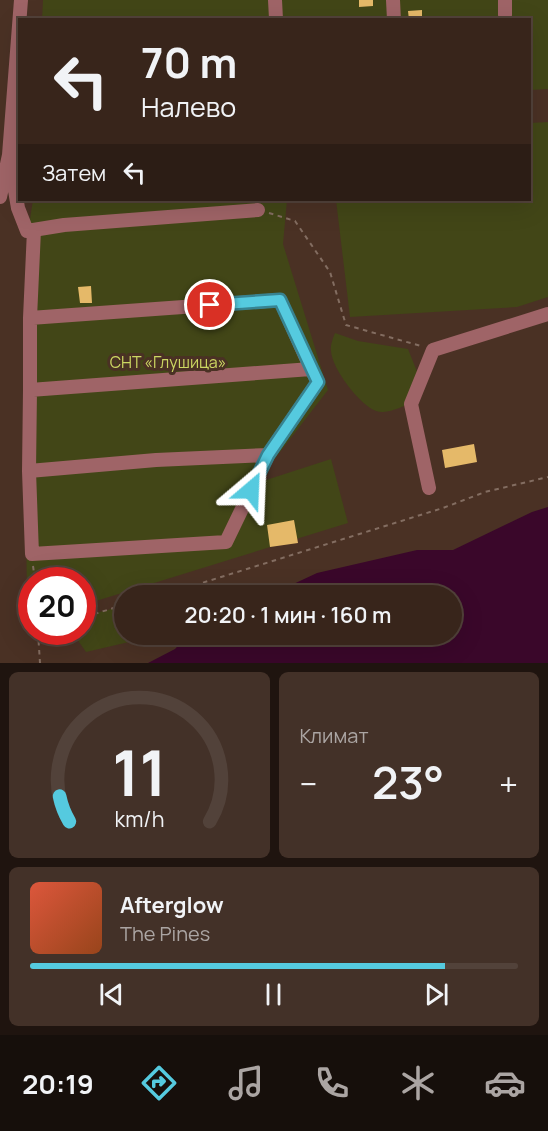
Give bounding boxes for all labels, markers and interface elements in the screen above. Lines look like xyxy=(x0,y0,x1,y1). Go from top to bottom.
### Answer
text: 70 m xyxy=(141,33,237,91)
icon: left xyxy=(42,42,120,120)
text: Налево xyxy=(141,88,236,125)
icon: left xyxy=(118,156,151,189)
text: Затем xyxy=(42,158,106,188)
pin xyxy=(184,279,235,330)
icon: arrive xyxy=(193,288,226,321)
park label: СНТ «Глушица» xyxy=(110,351,226,373)
position arrow xyxy=(219,458,283,522)
speed limit sign: 20 xyxy=(18,567,96,645)
text: 20:20 · 1 мин · 160 m xyxy=(185,600,391,630)
text: Климат xyxy=(300,722,369,749)
text: 11 xyxy=(112,729,167,815)
text: 23° xyxy=(372,751,444,813)
text: − xyxy=(300,761,317,806)
text: + xyxy=(499,761,518,806)
text: km/h xyxy=(114,804,164,833)
text: Afterglow xyxy=(120,890,224,920)
text: The Pines xyxy=(120,920,210,947)
icon: previous xyxy=(95,978,128,1011)
icon: pause xyxy=(257,978,290,1011)
icon: next xyxy=(420,978,453,1011)
icon: directions xyxy=(138,1062,180,1104)
icon: music xyxy=(225,1062,267,1104)
icon: phone xyxy=(311,1062,353,1104)
icon: climate xyxy=(397,1062,439,1104)
icon: car xyxy=(484,1062,526,1104)
text: 20:19 xyxy=(22,1065,94,1102)

